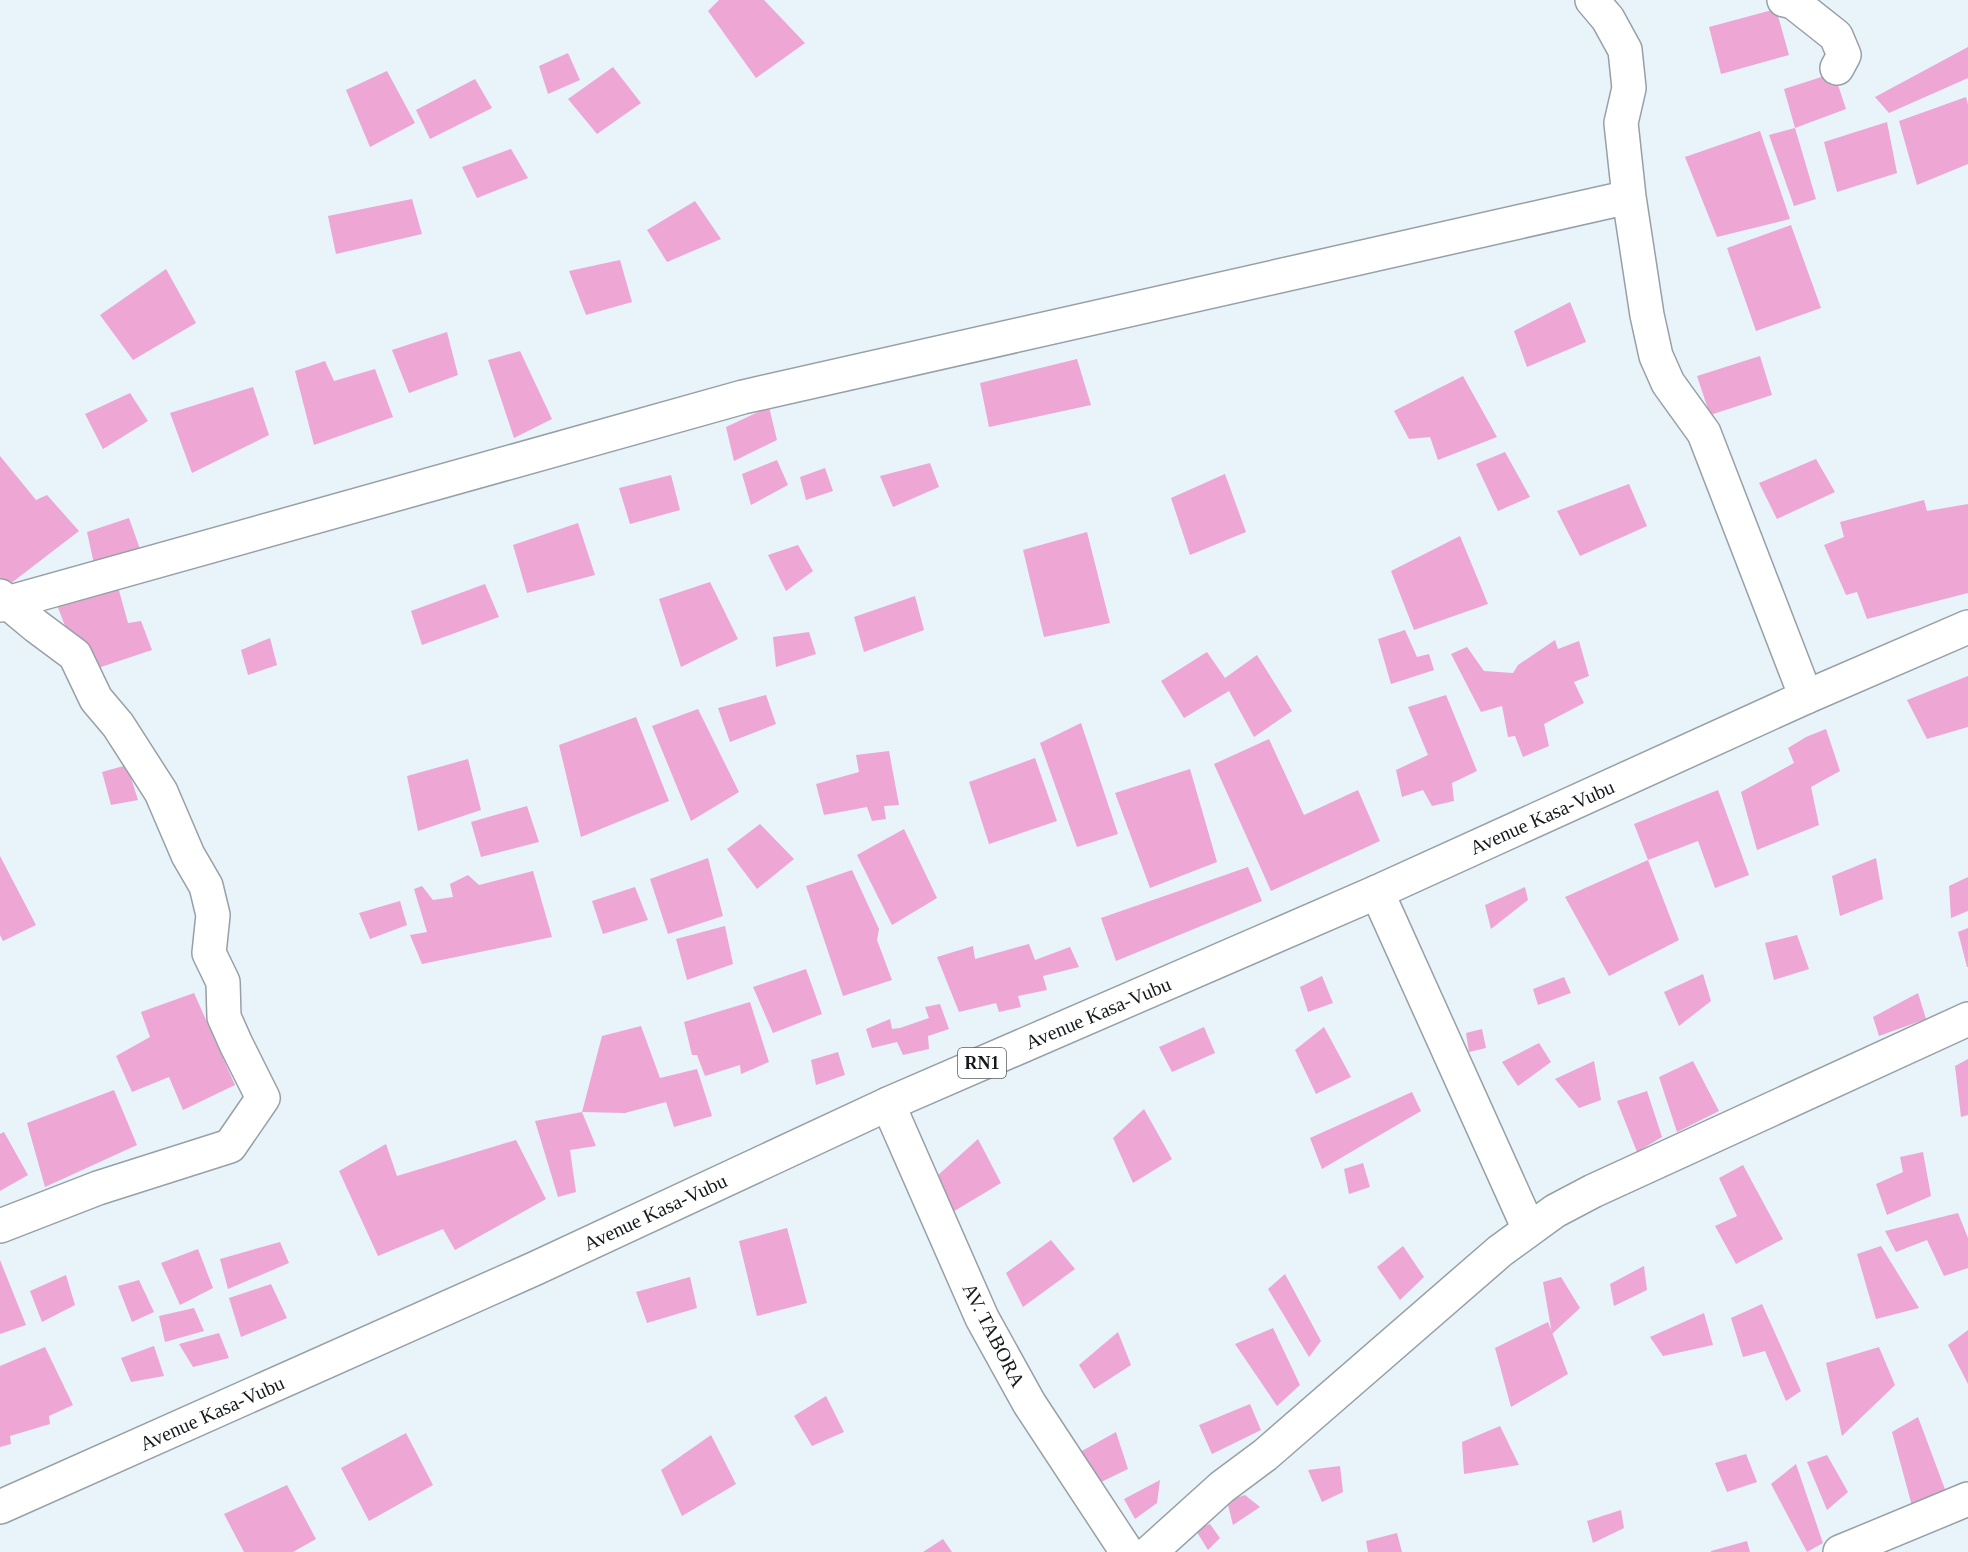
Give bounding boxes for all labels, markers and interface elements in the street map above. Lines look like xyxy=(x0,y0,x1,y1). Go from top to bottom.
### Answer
street label: Avenue Kasa-Vubu xyxy=(1466,775,1618,859)
street label: Avenue Kasa-Vubu xyxy=(1022,972,1174,1054)
road number: RN1 xyxy=(958,1048,1006,1078)
street label: Avenue Kasa-Vubu xyxy=(580,1169,730,1255)
street label: AV. TABORA xyxy=(958,1279,1030,1391)
street label: Avenue Kasa-Vubu xyxy=(136,1371,288,1455)

